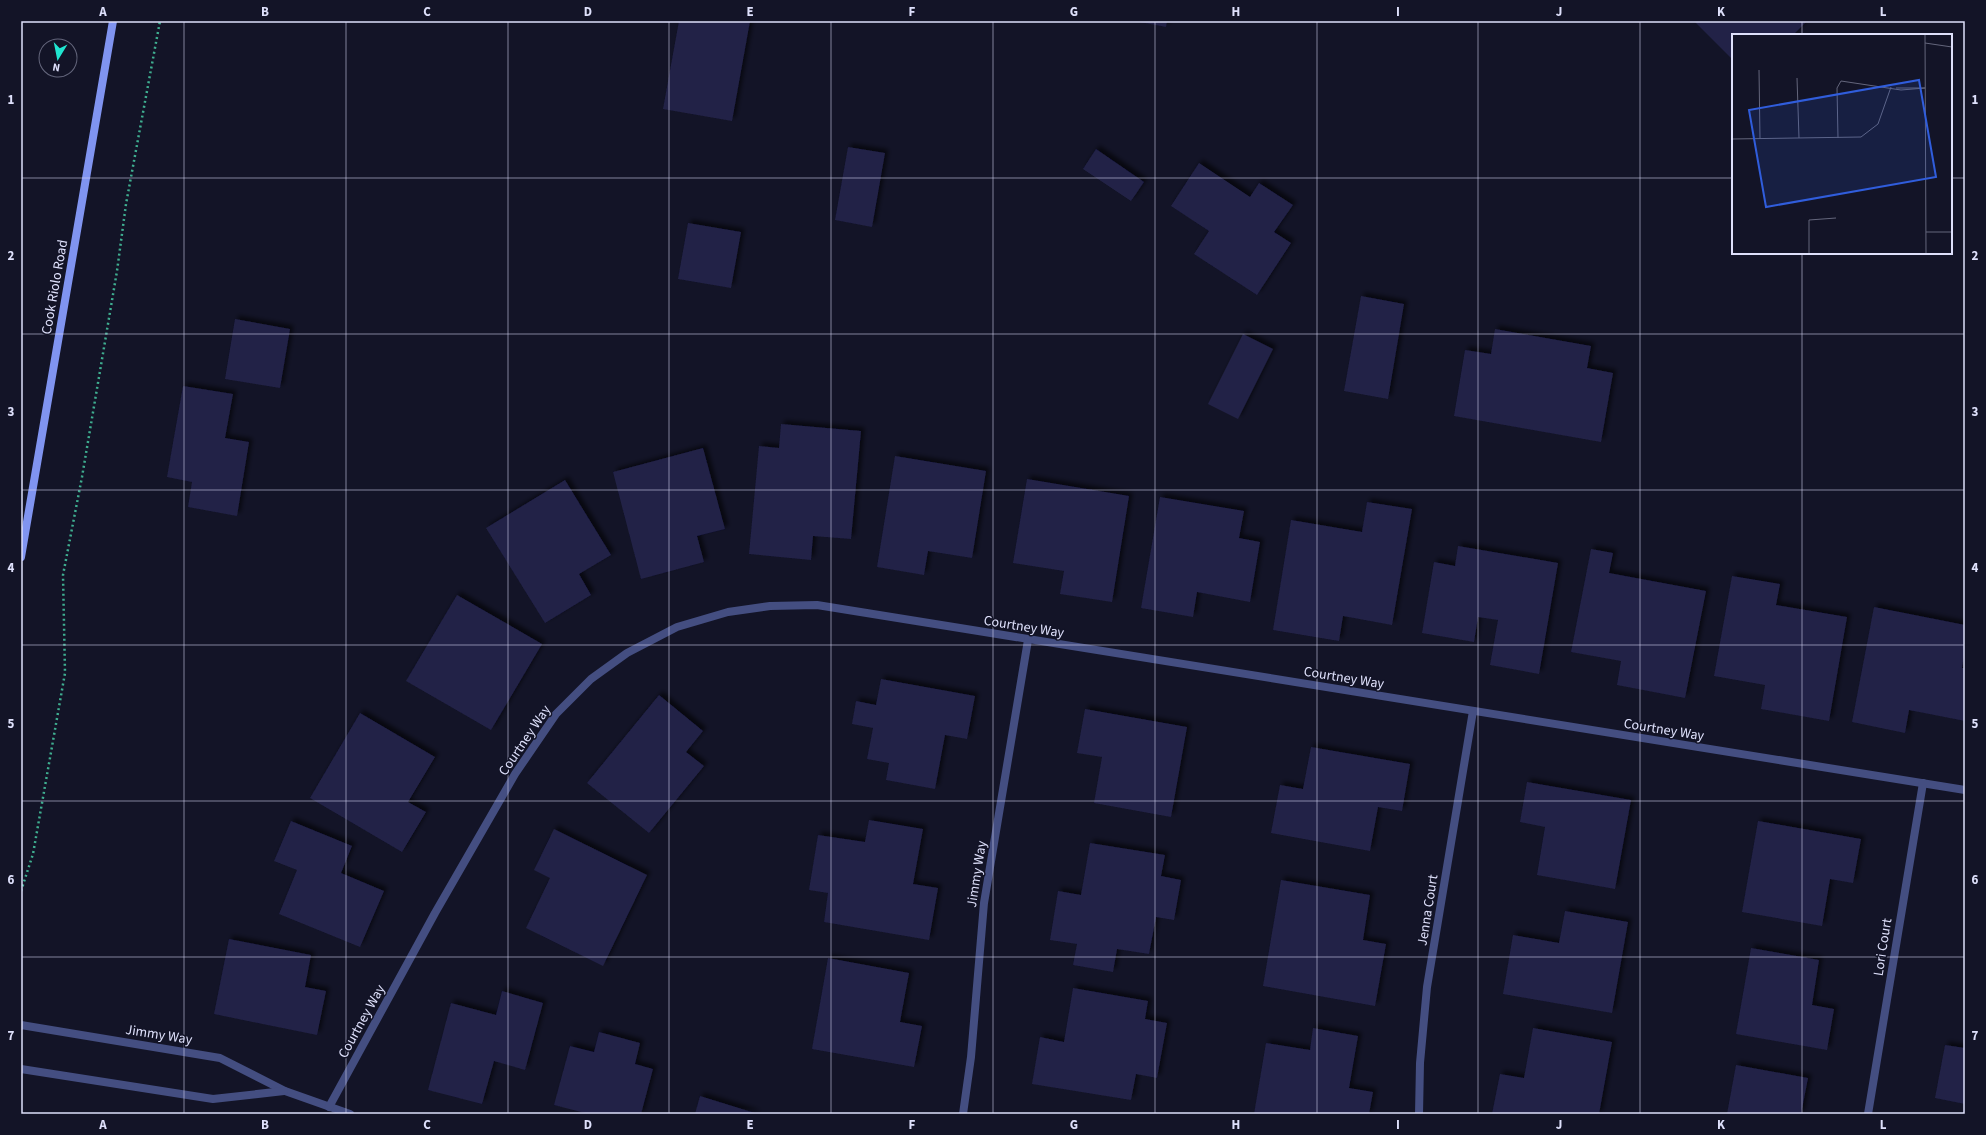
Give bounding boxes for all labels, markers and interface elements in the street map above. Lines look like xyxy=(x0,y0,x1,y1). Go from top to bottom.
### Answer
text: A xyxy=(98,3,107,21)
text: B xyxy=(261,3,269,21)
text: C xyxy=(423,3,431,21)
text: D xyxy=(584,3,592,21)
text: E xyxy=(746,3,754,21)
text: F xyxy=(909,3,916,21)
text: G xyxy=(1070,3,1078,21)
text: H xyxy=(1232,3,1240,21)
text: I xyxy=(1396,3,1400,21)
text: J xyxy=(1556,3,1562,21)
text: K xyxy=(1717,3,1726,21)
text: L xyxy=(1880,3,1887,21)
inset map xyxy=(1732,34,1952,254)
north arrow xyxy=(38,38,78,78)
text: N xyxy=(51,59,61,75)
text: 1 xyxy=(8,91,15,109)
text: 1 xyxy=(1972,91,1979,109)
street label: Cook Riolo Road xyxy=(37,238,73,336)
text: 2 xyxy=(8,247,15,265)
text: 2 xyxy=(1972,247,1979,265)
text: 3 xyxy=(8,403,15,421)
text: 3 xyxy=(1972,403,1979,421)
text: 4 xyxy=(8,559,15,577)
text: 4 xyxy=(1972,559,1979,577)
street label: Courtney Way xyxy=(982,611,1066,643)
street label: Courtney Way xyxy=(1302,662,1386,694)
street label: Courtney Way xyxy=(494,701,556,780)
street label: Courtney Way xyxy=(1622,714,1706,746)
text: 5 xyxy=(8,715,15,733)
text: 5 xyxy=(1972,715,1979,733)
street label: Jimmy Way xyxy=(962,839,992,909)
text: 6 xyxy=(8,871,15,889)
text: 6 xyxy=(1972,871,1979,889)
street label: Jenna Court xyxy=(1413,873,1444,947)
street label: Lori Court xyxy=(1869,917,1897,977)
street label: Courtney Way xyxy=(333,981,391,1062)
street label: Jimmy Way xyxy=(124,1020,194,1050)
text: 7 xyxy=(8,1027,15,1045)
text: 7 xyxy=(1972,1027,1979,1045)
text: A xyxy=(98,1116,107,1134)
text: B xyxy=(261,1116,269,1134)
text: C xyxy=(423,1116,431,1134)
text: D xyxy=(584,1116,592,1134)
text: E xyxy=(746,1116,754,1134)
text: F xyxy=(909,1116,916,1134)
text: G xyxy=(1070,1116,1078,1134)
text: H xyxy=(1232,1116,1240,1134)
text: I xyxy=(1396,1116,1400,1134)
text: J xyxy=(1556,1116,1562,1134)
text: K xyxy=(1717,1116,1726,1134)
text: L xyxy=(1880,1116,1887,1134)

